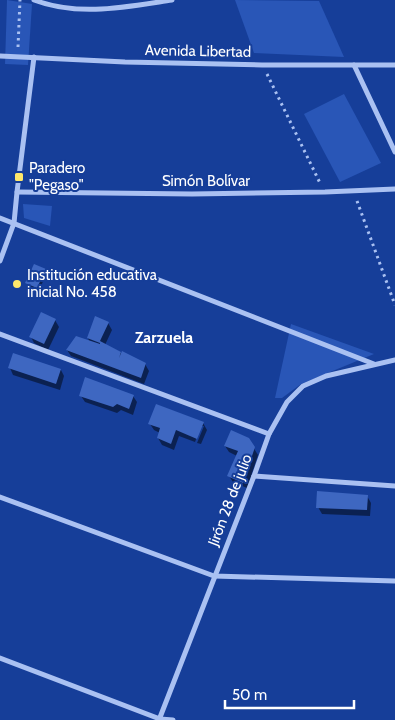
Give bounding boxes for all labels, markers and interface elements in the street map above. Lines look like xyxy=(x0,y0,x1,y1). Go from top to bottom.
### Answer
street label: Avenida Libertad xyxy=(145,41,251,61)
place label: Paradero "Pegaso" xyxy=(29,159,85,194)
marker: Paradero "Pegaso" xyxy=(13,171,25,183)
street label: Simón Bolívar xyxy=(162,172,250,190)
place label: Institución educativa inicial No. 458 xyxy=(27,266,158,301)
marker: Institución educativa inicial No. 458 xyxy=(11,278,23,290)
district label: Zarzuela xyxy=(135,328,193,347)
street label: Jirón 28 de julio xyxy=(204,451,256,550)
scale bar xyxy=(225,678,354,710)
text: 50 m xyxy=(232,686,267,704)

